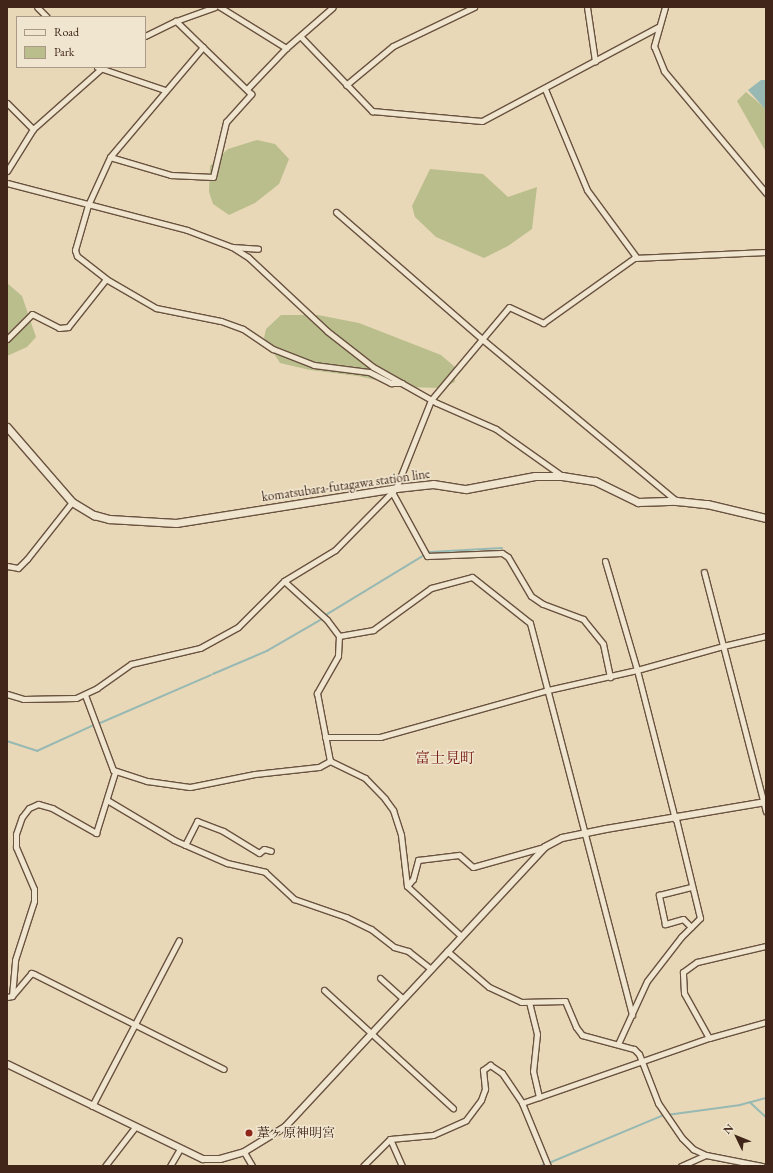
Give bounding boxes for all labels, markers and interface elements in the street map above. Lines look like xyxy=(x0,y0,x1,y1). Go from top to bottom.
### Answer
legend xyxy=(16,16,146,68)
text: Road xyxy=(54,24,79,40)
text: Park xyxy=(54,44,74,60)
street label: komatsubara-futagawa station line xyxy=(261,466,431,506)
district label: 富士見町 xyxy=(415,749,475,767)
north arrow xyxy=(717,1117,757,1157)
text: N xyxy=(720,1121,736,1137)
place label: 葦ヶ原神明宮 xyxy=(257,1125,335,1141)
marker: 葦ヶ原神明宮 xyxy=(244,1128,254,1138)

